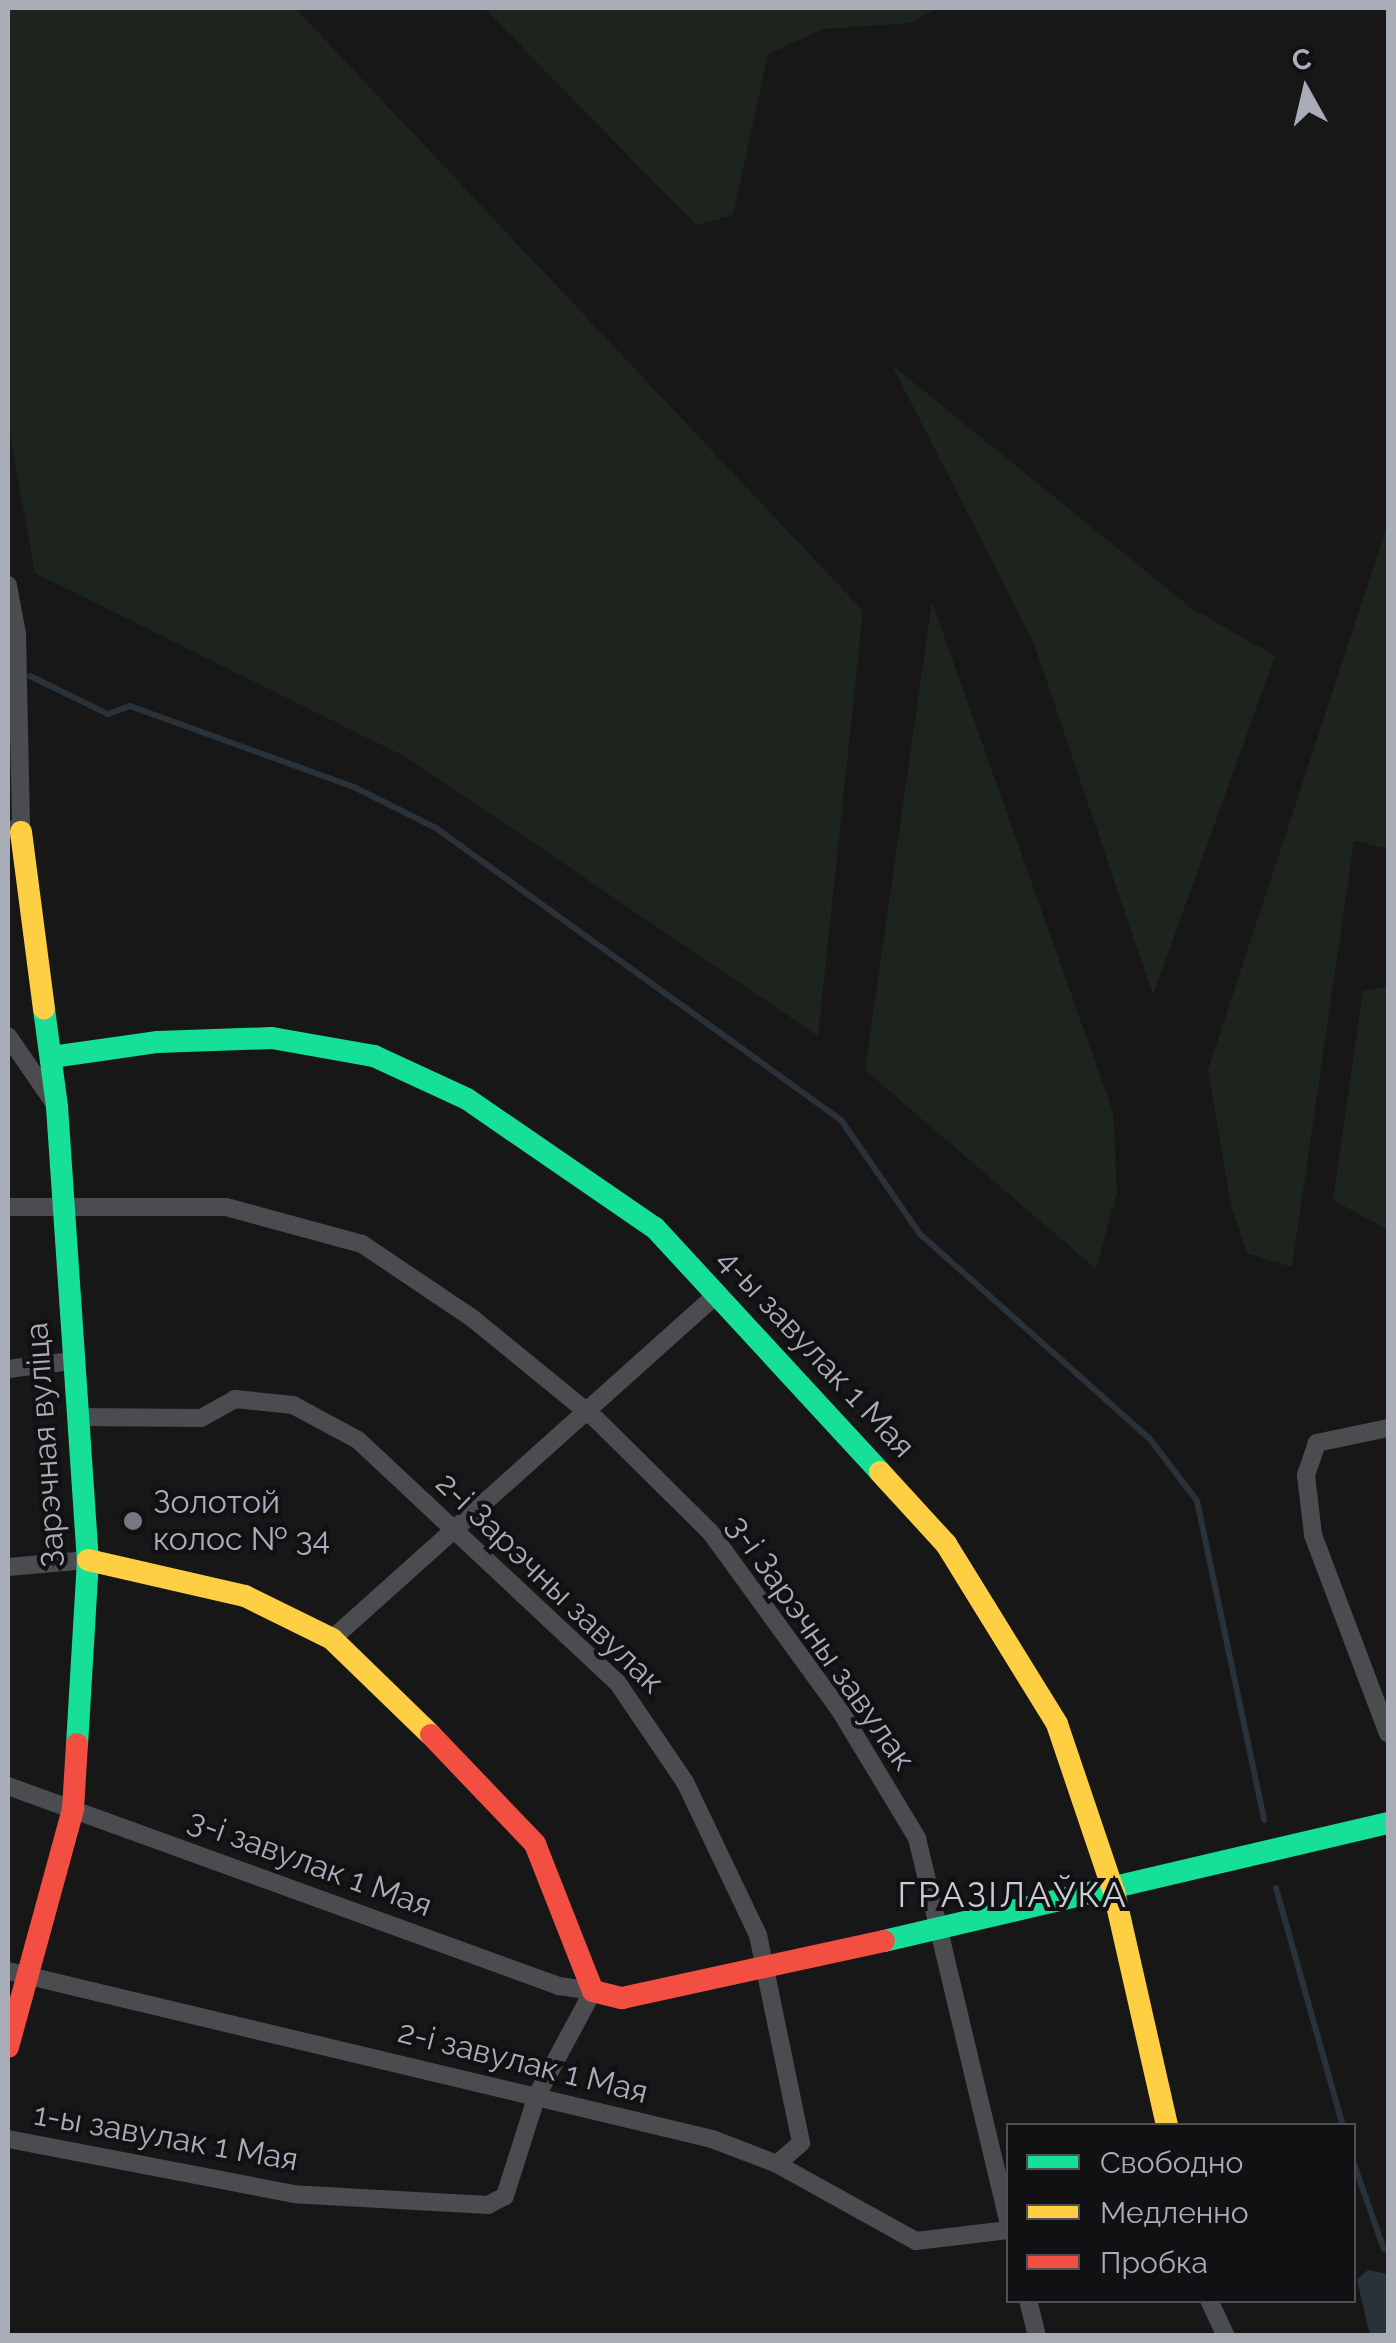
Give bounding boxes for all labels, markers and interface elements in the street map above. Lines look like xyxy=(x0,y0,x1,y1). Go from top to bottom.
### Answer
north arrow xyxy=(1256,40,1356,140)
text: С xyxy=(1290,42,1314,77)
street label: 4-ы завулак 1 Мая xyxy=(709,1241,923,1465)
street label: Зарэчная вуліца xyxy=(17,1321,73,1569)
street label: 2-і Зарэчны завулак xyxy=(428,1464,672,1702)
place label: Золотой колос № 34 xyxy=(153,1484,330,1559)
street label: 3-і Зарэчны завулак xyxy=(719,1508,923,1778)
marker: Золотой колос № 34 xyxy=(122,1510,144,1532)
street label: 3-і завулак 1 Мая xyxy=(183,1801,437,1925)
district label: ГРАЗІЛАЎКА xyxy=(898,1874,1128,1916)
street label: 2-і завулак 1 Мая xyxy=(394,2012,652,2112)
street label: 1-ы завулак 1 Мая xyxy=(31,2095,301,2179)
legend xyxy=(1006,2123,1356,2303)
text: Свободно xyxy=(1100,2145,1243,2180)
text: Медленно xyxy=(1100,2195,1249,2230)
text: Пробка xyxy=(1100,2245,1208,2280)

